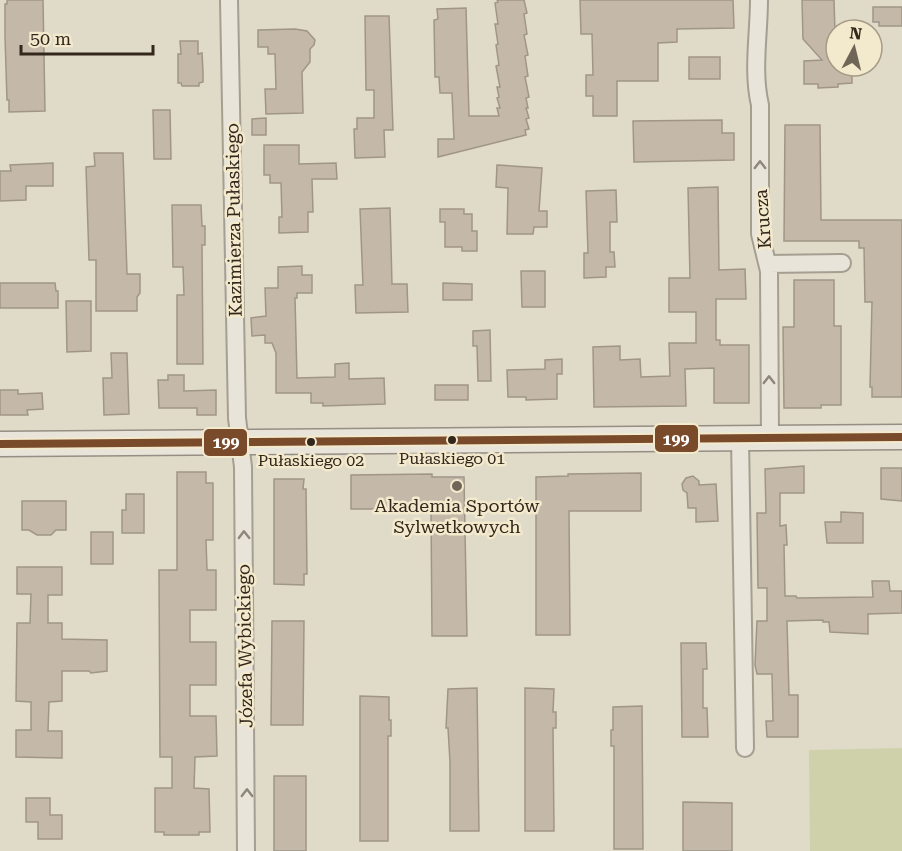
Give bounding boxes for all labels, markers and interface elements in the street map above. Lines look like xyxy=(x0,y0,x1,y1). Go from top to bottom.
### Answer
scale bar xyxy=(21,18,153,56)
north arrow xyxy=(824,18,884,78)
text: N xyxy=(848,23,863,44)
text: 50 m xyxy=(30,28,71,49)
street label: Kazimierza Pułaskiego xyxy=(221,123,246,317)
one-way arrow xyxy=(754,160,766,169)
street label: Krucza xyxy=(750,188,775,250)
one-way arrow xyxy=(763,375,776,384)
line badge: 199 xyxy=(654,424,699,453)
line badge: 199 xyxy=(203,428,248,457)
text: 199 xyxy=(663,430,689,449)
text: 199 xyxy=(213,433,239,452)
marker: Pułaskiego 01 xyxy=(446,434,458,446)
marker: Pułaskiego 02 xyxy=(305,436,317,448)
place label: Pułaskiego 01 xyxy=(399,449,505,468)
place label: Pułaskiego 02 xyxy=(258,451,364,470)
marker: Akademia Sportów Sylwetkowych xyxy=(450,479,464,493)
place label: Akademia Sportów Sylwetkowych xyxy=(375,495,540,537)
one-way arrow xyxy=(238,530,250,539)
street label: Józefa Wybickiego xyxy=(233,564,256,728)
one-way arrow xyxy=(241,788,253,797)

